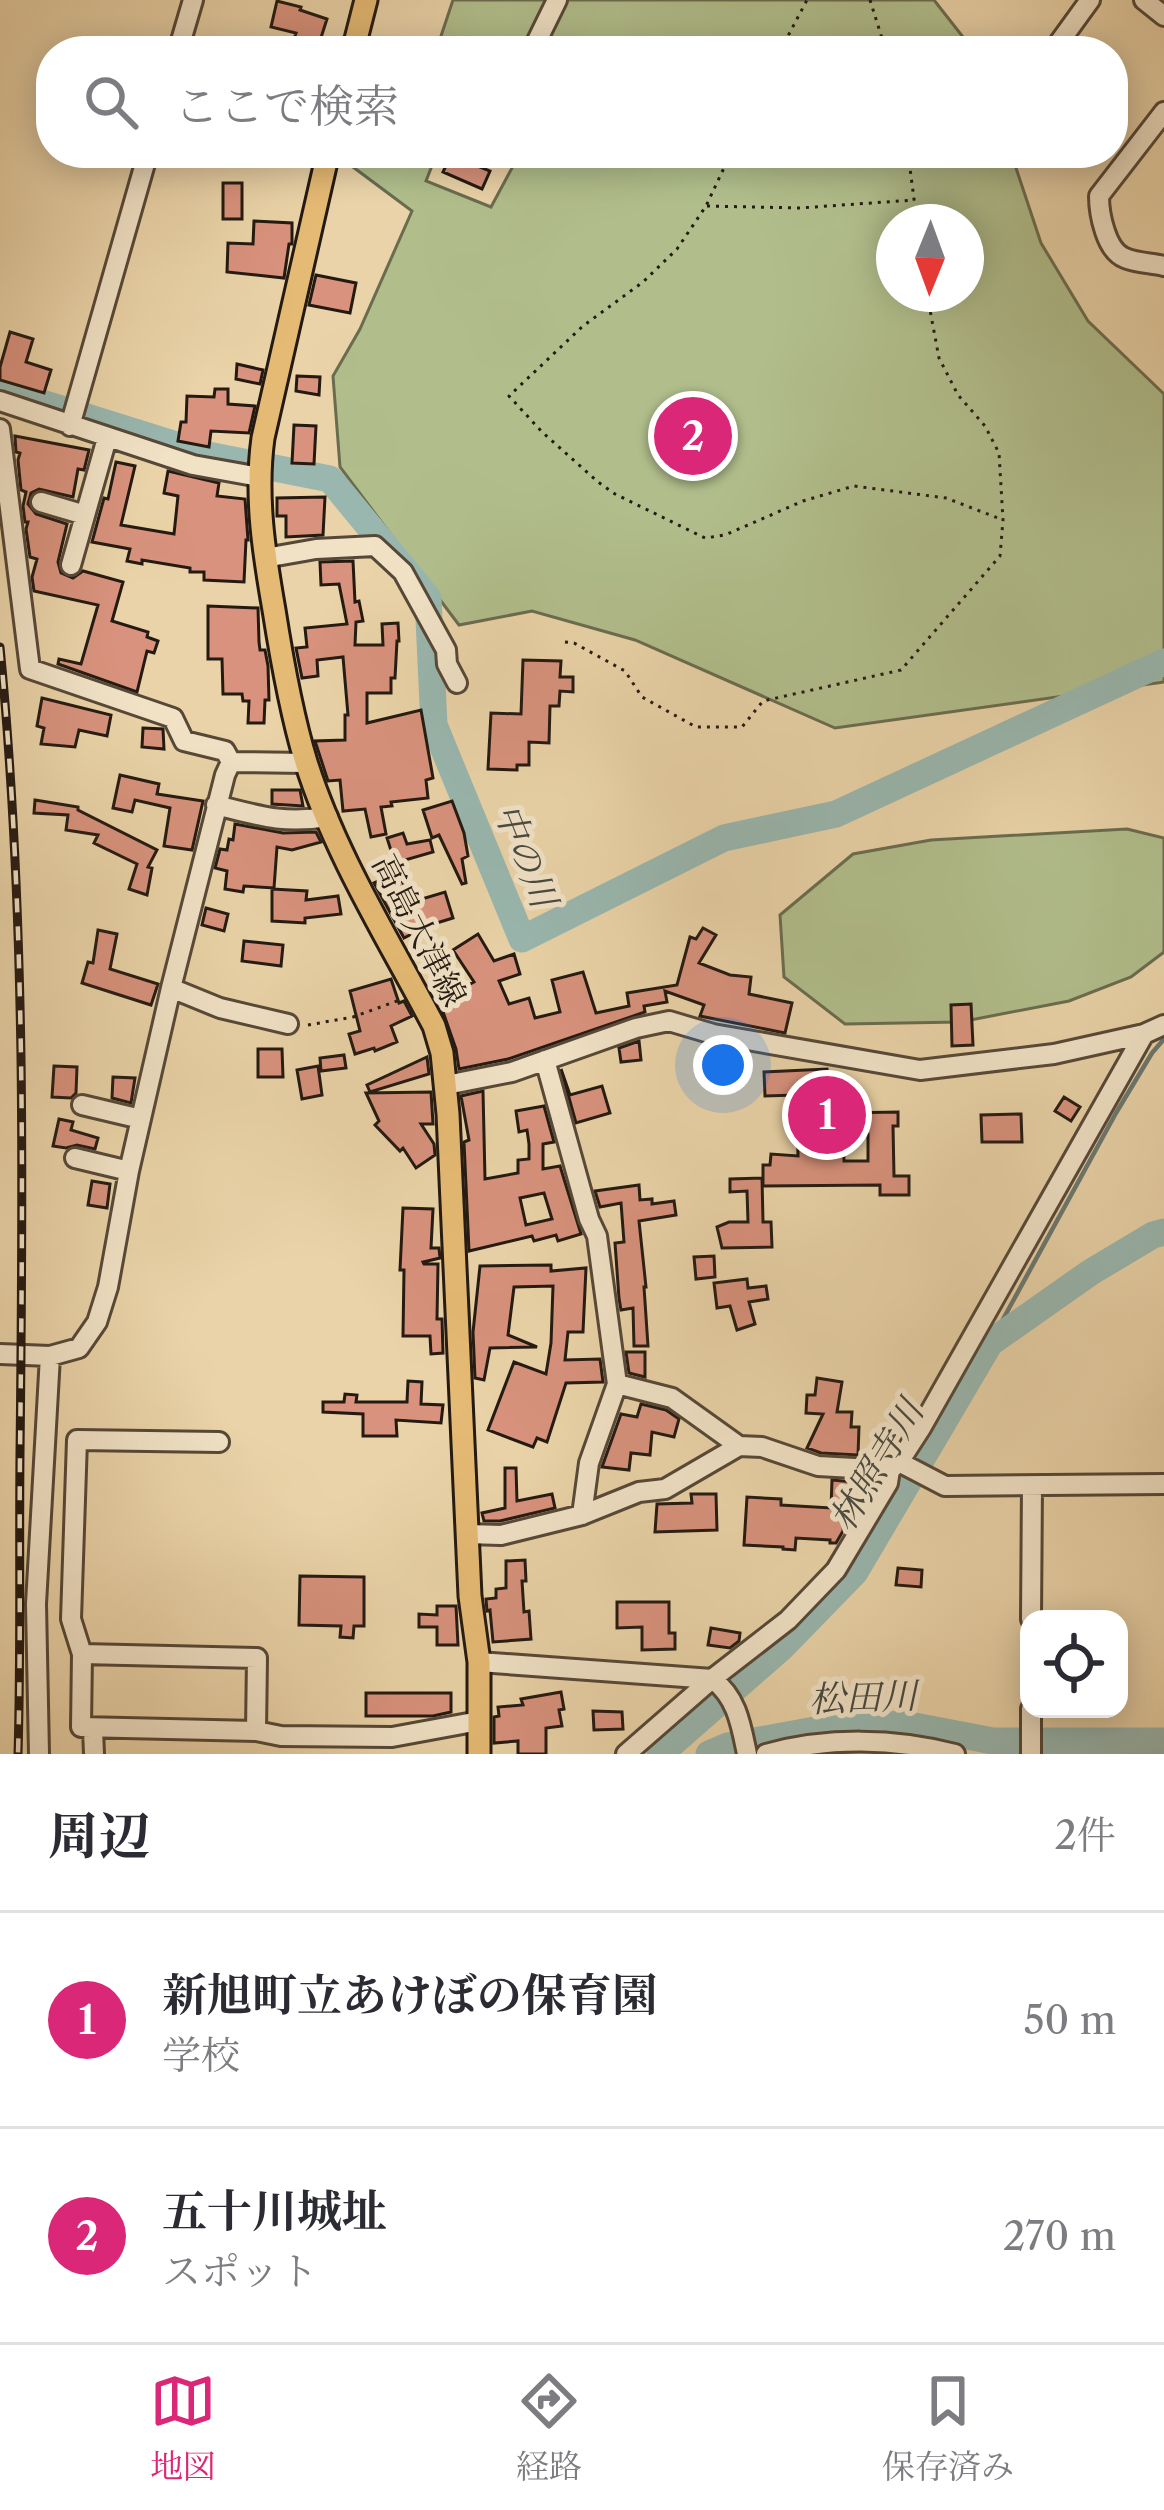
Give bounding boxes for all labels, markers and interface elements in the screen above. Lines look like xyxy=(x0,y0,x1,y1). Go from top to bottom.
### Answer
search box xyxy=(36,36,1128,168)
icon: search xyxy=(78,69,144,135)
text: ここで検索 xyxy=(174,78,399,134)
north arrow xyxy=(876,204,984,312)
pin: 2 xyxy=(654,391,732,481)
water label: 中の川 xyxy=(485,797,568,917)
street label: 高島大津線 xyxy=(364,847,475,1013)
your location xyxy=(693,1035,753,1095)
pin: 1 xyxy=(788,1070,866,1160)
water label: 林照寺川 xyxy=(820,1389,934,1538)
map controls xyxy=(1020,1610,1128,1718)
button: locate xyxy=(1020,1610,1128,1718)
water label: 松田川 xyxy=(808,1673,922,1721)
text: 周辺 xyxy=(48,1805,150,1867)
text: 2件 xyxy=(1055,1811,1116,1859)
text: 新旭町立あけぼの保育園 xyxy=(162,1967,657,2023)
text: 1 xyxy=(78,1996,96,2044)
text: 50 m xyxy=(1023,1996,1116,2044)
text: 学校 xyxy=(162,2031,240,2079)
text: 五十川城址 xyxy=(162,2183,387,2239)
text: 2 xyxy=(75,2212,99,2260)
text: 270 m xyxy=(1003,2212,1116,2260)
text: スポット xyxy=(162,2247,318,2295)
tab: 地図 xyxy=(150,2368,216,2487)
tab: 経路 xyxy=(516,2368,582,2487)
tab: 保存済み xyxy=(882,2368,1014,2487)

